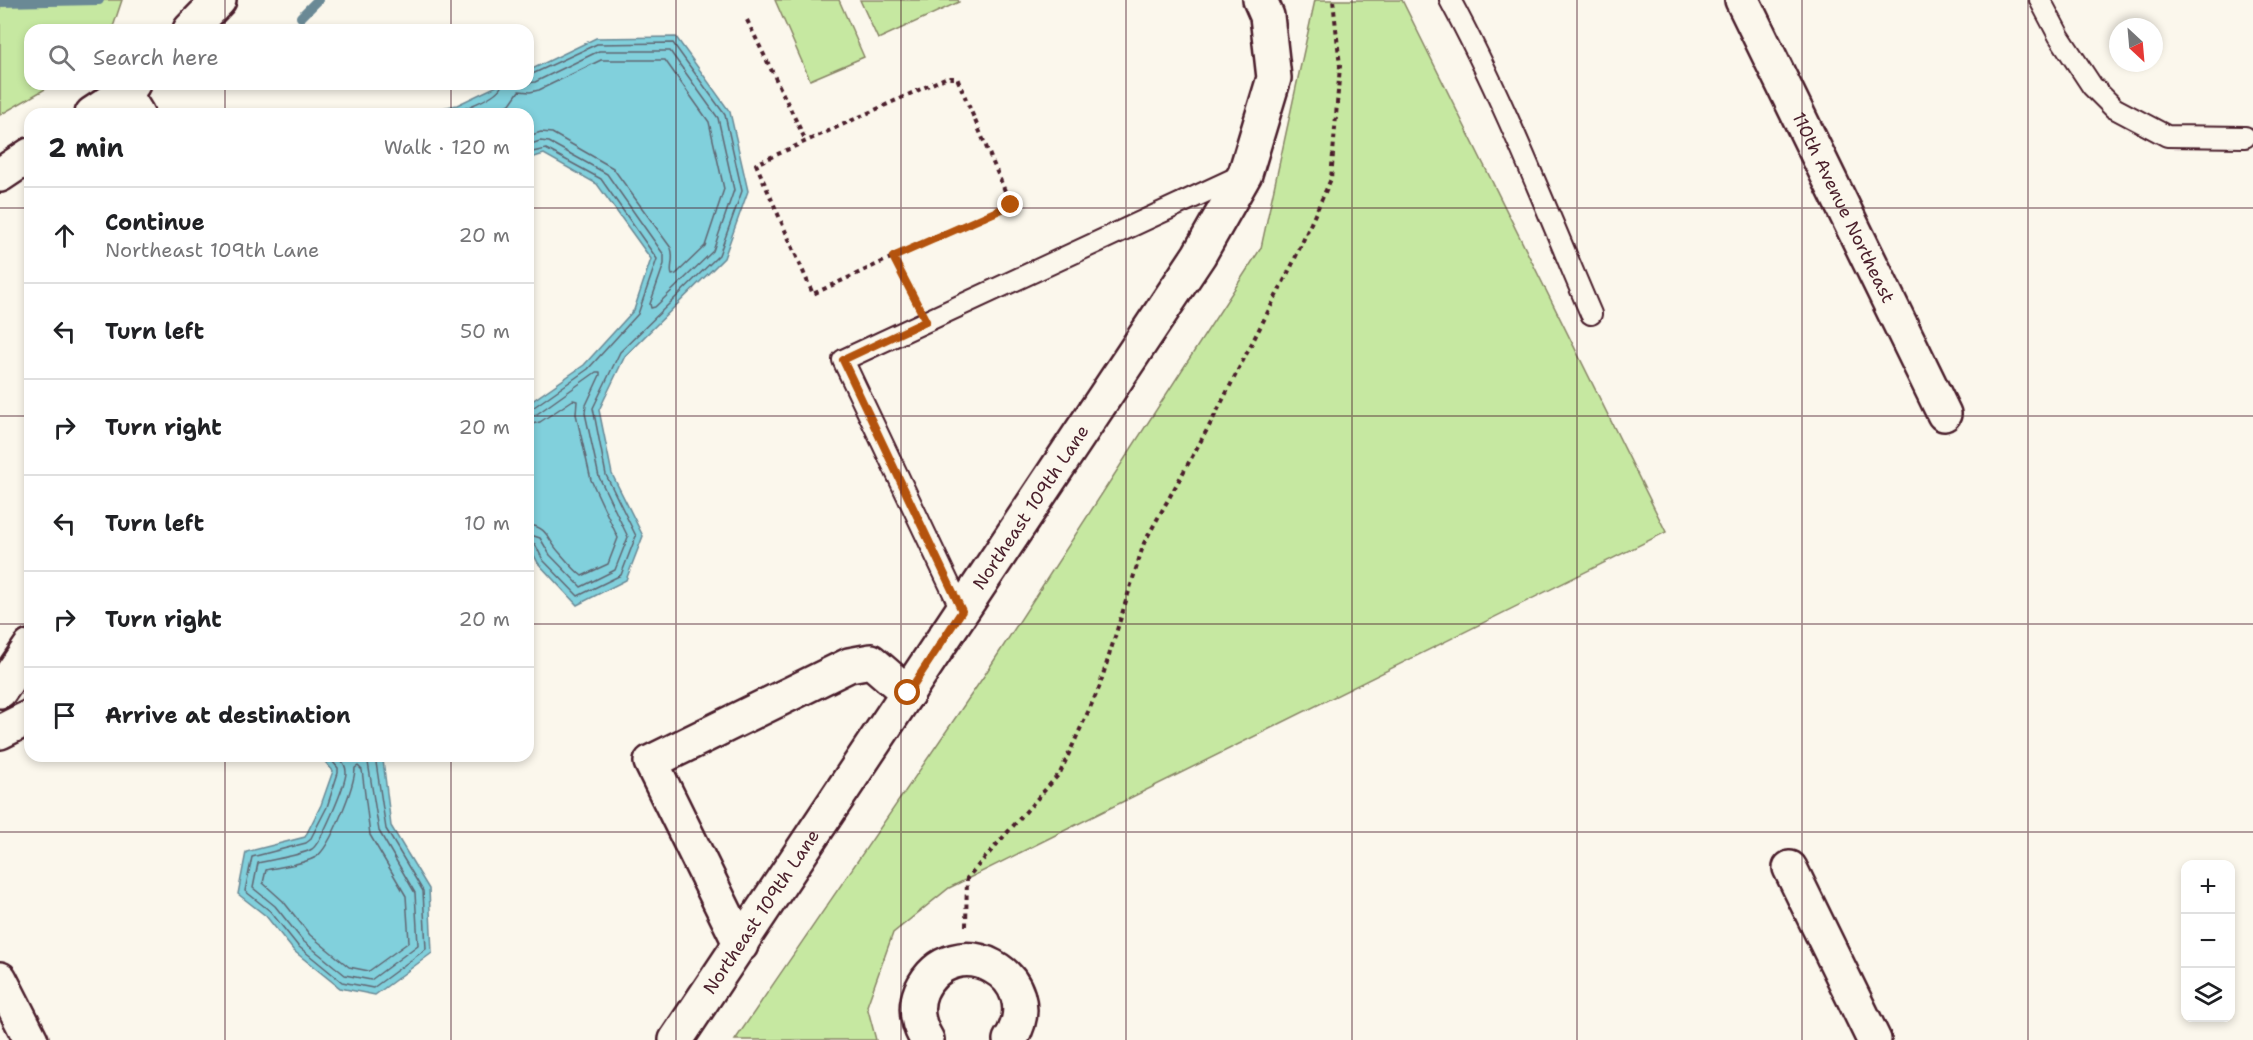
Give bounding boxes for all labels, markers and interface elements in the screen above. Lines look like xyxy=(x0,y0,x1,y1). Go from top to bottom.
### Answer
north arrow xyxy=(2109,18,2163,72)
search box xyxy=(24,24,534,90)
icon: search xyxy=(45,41,78,74)
text: Search here xyxy=(93,43,219,72)
street label: 110th Avenue Northeast xyxy=(1787,108,1900,307)
text: 2 min xyxy=(48,130,124,165)
text: Walk · 120 m xyxy=(384,134,510,160)
route end xyxy=(997,191,1023,217)
text: Continue xyxy=(105,208,205,237)
icon: ahead xyxy=(48,219,81,252)
text: 20 m xyxy=(459,222,510,248)
text: Northeast 109th Lane xyxy=(105,237,319,263)
icon: left xyxy=(48,315,81,348)
text: Turn left xyxy=(105,317,204,346)
text: 50 m xyxy=(460,318,510,344)
icon: right xyxy=(48,411,81,444)
text: Turn right xyxy=(105,413,222,442)
text: 20 m xyxy=(459,414,510,440)
street label: Northeast 109th Lane xyxy=(967,420,1094,594)
icon: left xyxy=(48,507,81,540)
text: Turn left xyxy=(105,509,204,538)
text: 10 m xyxy=(464,510,510,536)
icon: right xyxy=(48,603,81,636)
text: Turn right xyxy=(105,605,222,634)
text: 20 m xyxy=(459,606,510,632)
route start xyxy=(894,679,920,705)
icon: arrive xyxy=(48,699,81,732)
text: Arrive at destination xyxy=(105,701,351,730)
street label: Northeast 109th Lane xyxy=(698,825,825,999)
map controls xyxy=(2181,860,2235,1022)
button: + xyxy=(2181,860,2235,914)
button: − xyxy=(2181,914,2235,968)
button: layers xyxy=(2181,968,2235,1022)

